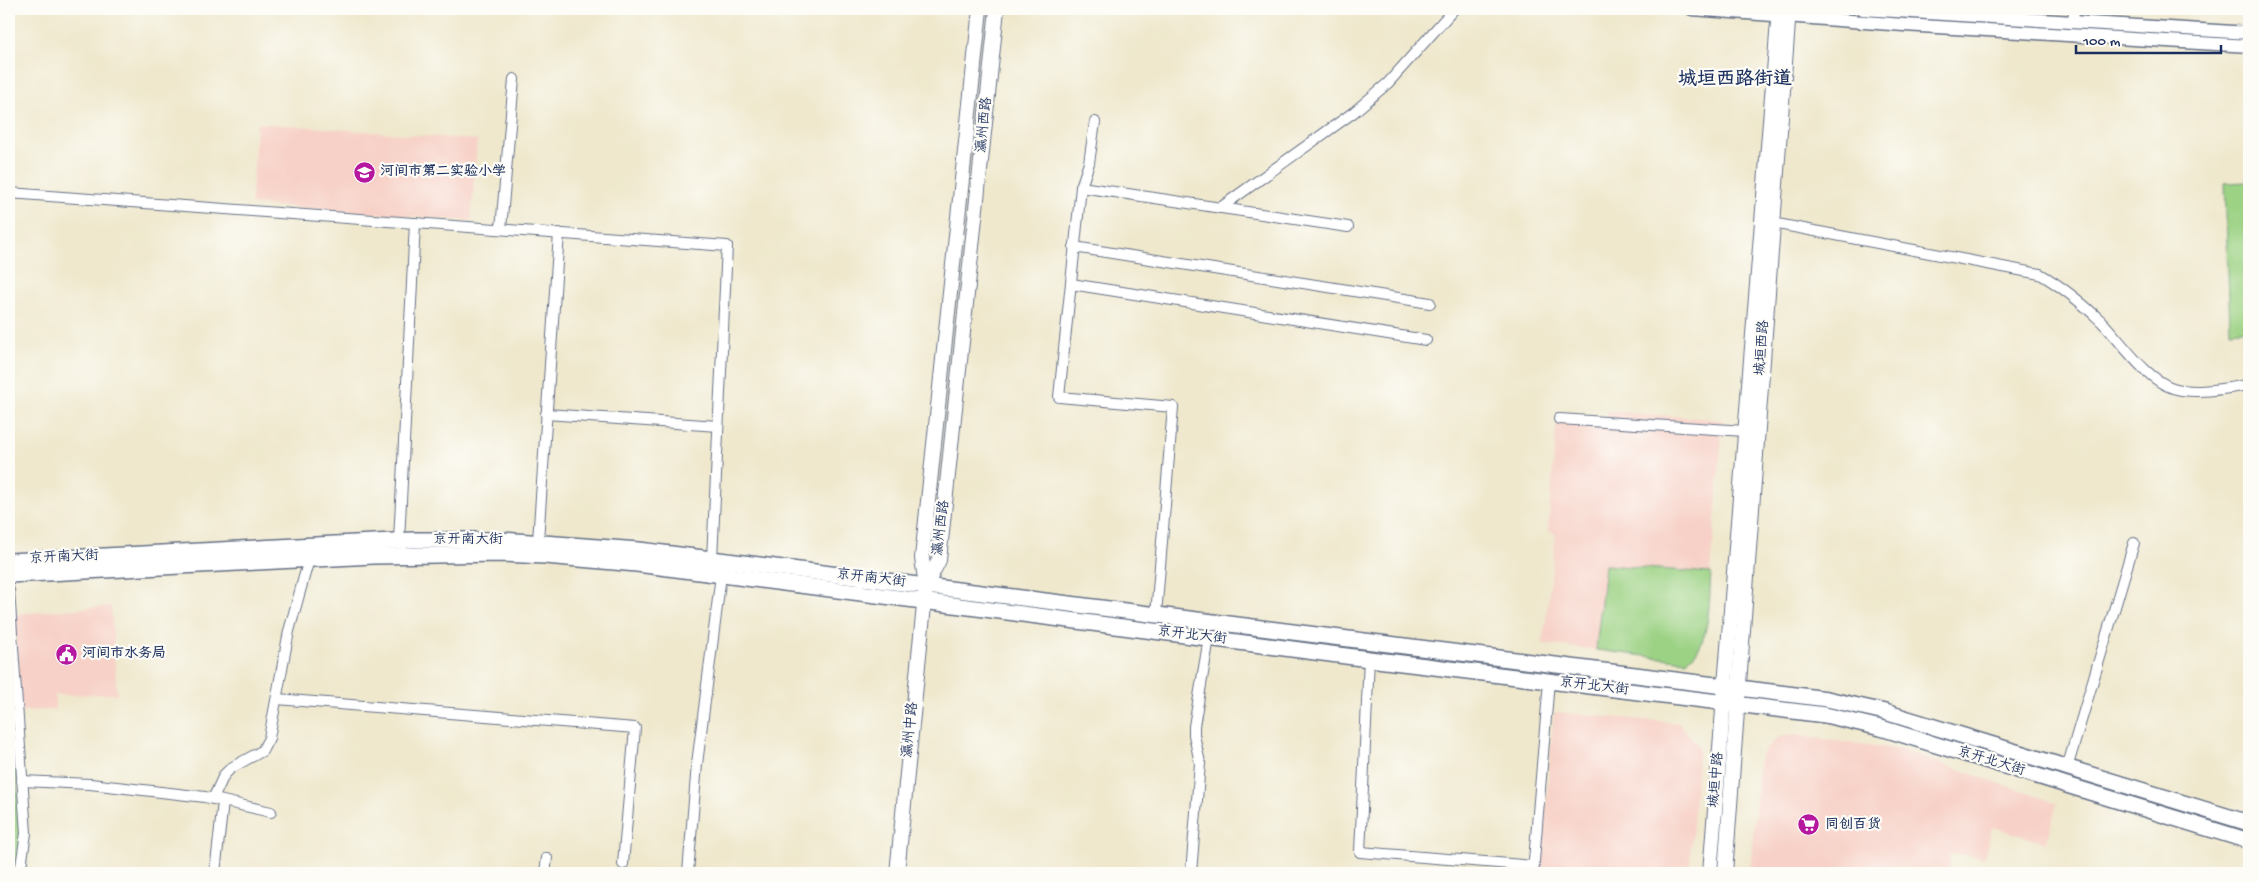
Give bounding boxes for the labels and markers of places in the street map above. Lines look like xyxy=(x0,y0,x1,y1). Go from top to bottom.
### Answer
school or university icon: 河间市第二实验小学 xyxy=(352,160,376,184)
place label: 河间市第二实验小学 xyxy=(380,164,506,181)
public building icon: 河间市水务局 xyxy=(54,642,78,666)
place label: 河间市水务局 xyxy=(82,645,166,663)
supermarket icon: 同创百货 xyxy=(1797,813,1821,837)
place label: 同创百货 xyxy=(1825,816,1881,834)

